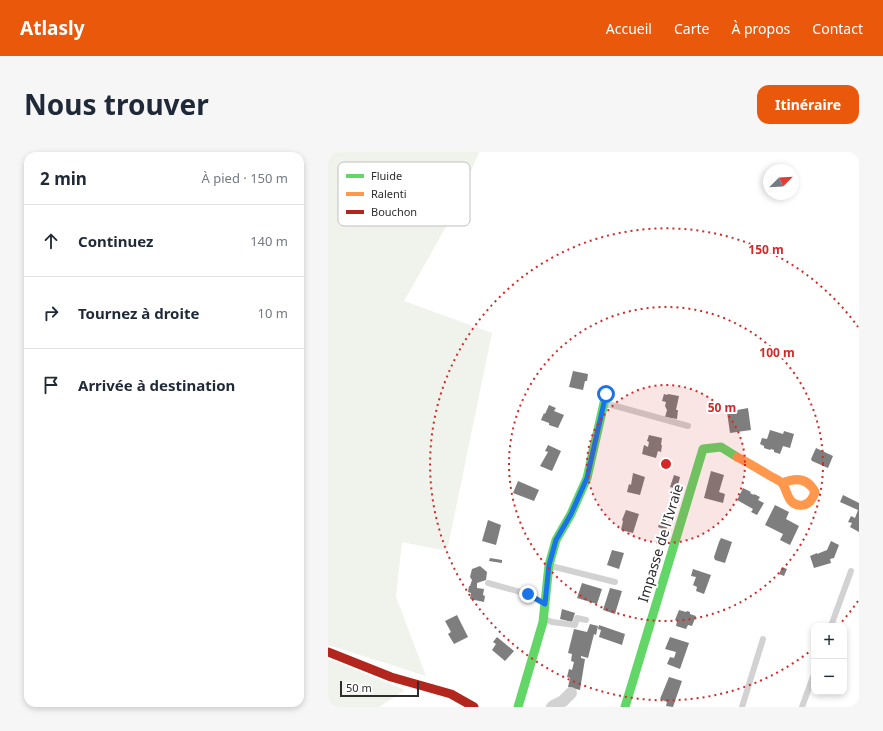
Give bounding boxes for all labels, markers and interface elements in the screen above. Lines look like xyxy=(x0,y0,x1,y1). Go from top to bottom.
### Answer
text: Atlasly xyxy=(20,15,85,41)
text: Accueil xyxy=(606,19,652,38)
text: Carte xyxy=(674,19,709,38)
text: À propos xyxy=(731,19,790,38)
text: Contact xyxy=(812,19,863,38)
text: Nous trouver xyxy=(24,85,209,123)
button: Itinéraire xyxy=(757,85,859,124)
legend xyxy=(338,162,470,226)
north arrow xyxy=(763,164,799,200)
text: 2 min xyxy=(40,167,87,190)
text: Fluide xyxy=(371,168,402,183)
text: À pied · 150 m xyxy=(202,169,288,187)
text: Ralenti xyxy=(371,186,407,201)
text: Bouchon xyxy=(371,204,417,219)
icon: ahead xyxy=(40,230,62,252)
text: Continuez xyxy=(78,231,153,251)
text: 140 m xyxy=(250,232,288,250)
text: 150 m xyxy=(748,241,784,258)
icon: right xyxy=(40,302,62,324)
text: Tournez à droite xyxy=(78,303,199,323)
text: 10 m xyxy=(258,304,288,322)
text: 100 m xyxy=(759,344,795,361)
icon: arrive xyxy=(40,374,62,396)
text: Arrivée à destination xyxy=(78,375,235,395)
route start xyxy=(597,385,615,403)
text: 50 m xyxy=(708,399,736,416)
centre of rings xyxy=(659,457,673,471)
street label: Impasse de l'Ivraie xyxy=(633,481,687,605)
route end xyxy=(519,585,537,603)
map controls xyxy=(811,623,847,695)
button: + xyxy=(811,623,847,659)
button: − xyxy=(811,659,847,695)
scale bar xyxy=(340,679,419,698)
text: 50 m xyxy=(346,680,372,695)

